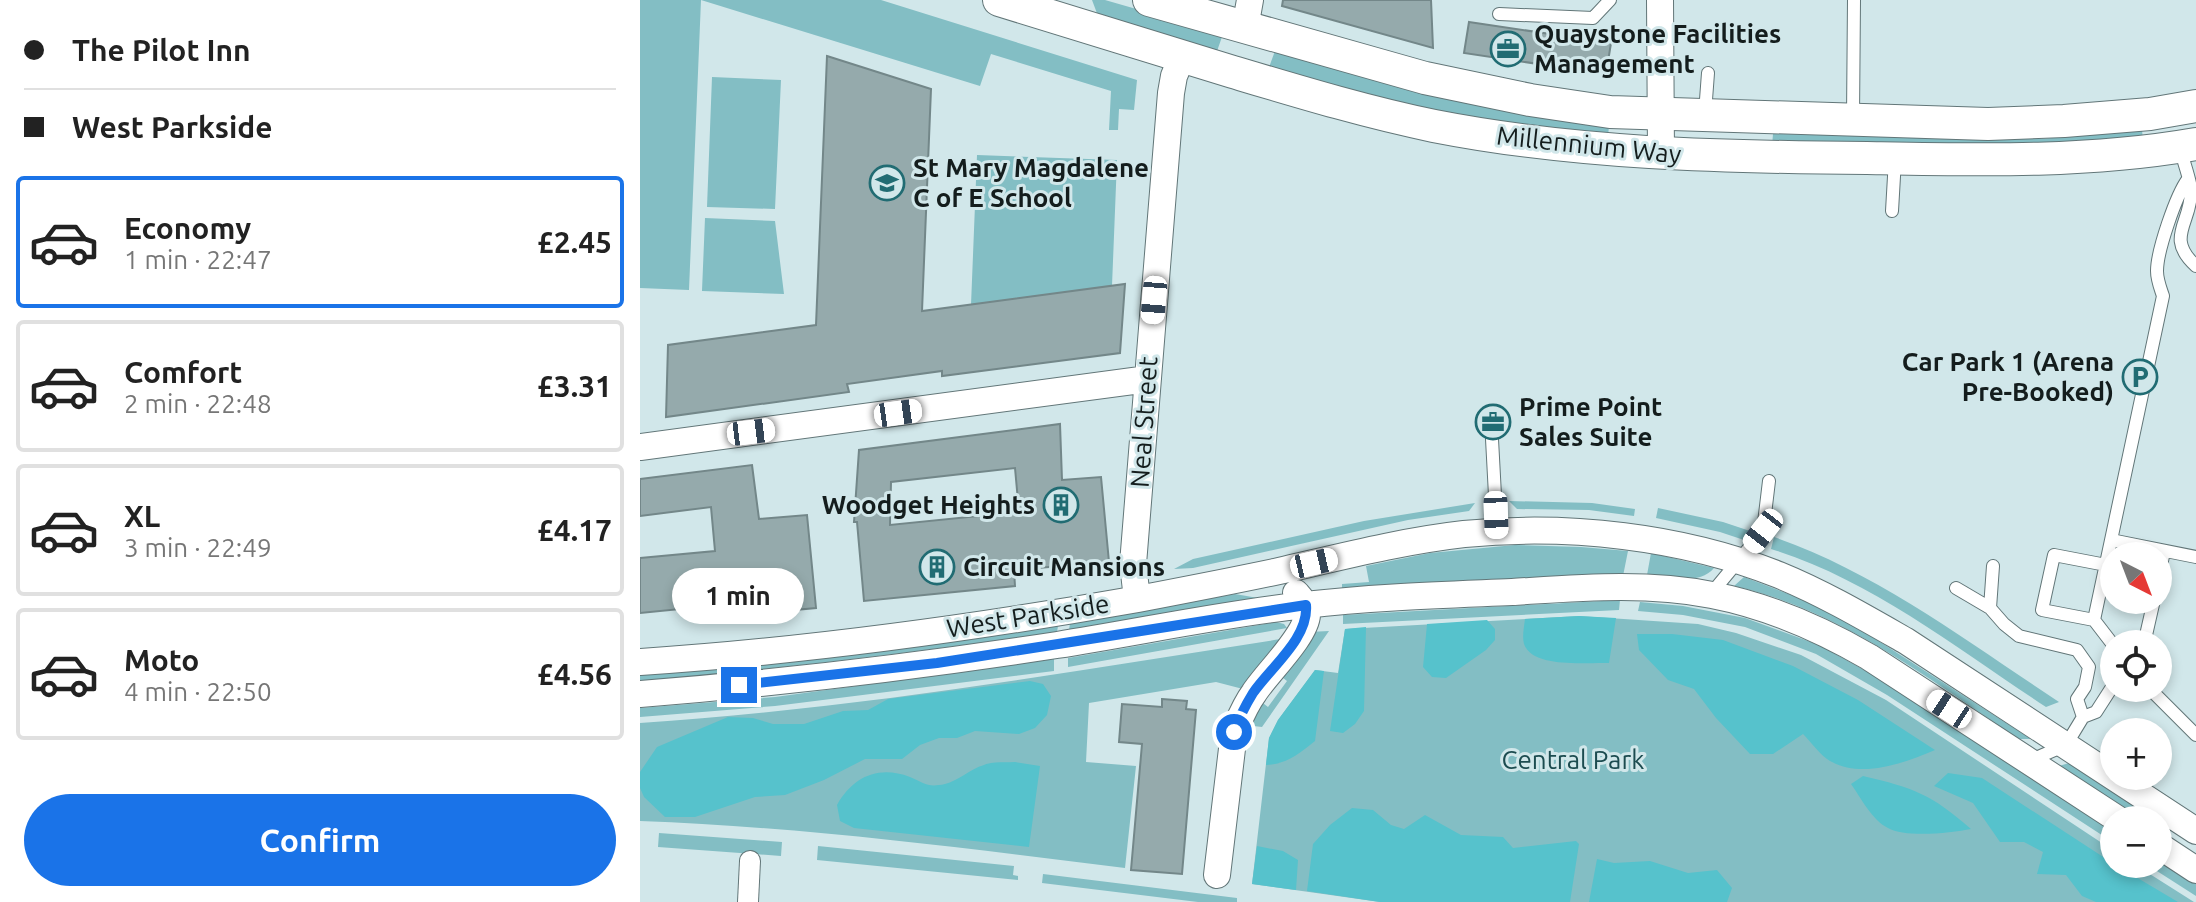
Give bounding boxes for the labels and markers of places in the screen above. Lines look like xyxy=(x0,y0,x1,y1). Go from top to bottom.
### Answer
place label: Quaystone Facilities Management xyxy=(1534,19,1781,78)
office icon: Quaystone Facilities Management xyxy=(1489,30,1527,68)
place label: St Mary Magdalene C of E School xyxy=(913,153,1149,212)
school or university icon: St Mary Magdalene C of E School xyxy=(868,164,906,202)
place label: Car Park 1 (Arena Pre-Booked) xyxy=(1902,347,2114,406)
parking icon: Car Park 1 (Arena Pre-Booked) xyxy=(2121,358,2159,396)
place label: Prime Point Sales Suite xyxy=(1519,392,1662,451)
office icon: Prime Point Sales Suite xyxy=(1474,403,1512,441)
building icon: Woodget Heights xyxy=(1042,486,1080,524)
place label: Woodget Heights xyxy=(822,490,1035,519)
building icon: Circuit Mansions xyxy=(918,548,956,586)
place label: Circuit Mansions xyxy=(963,552,1165,581)

